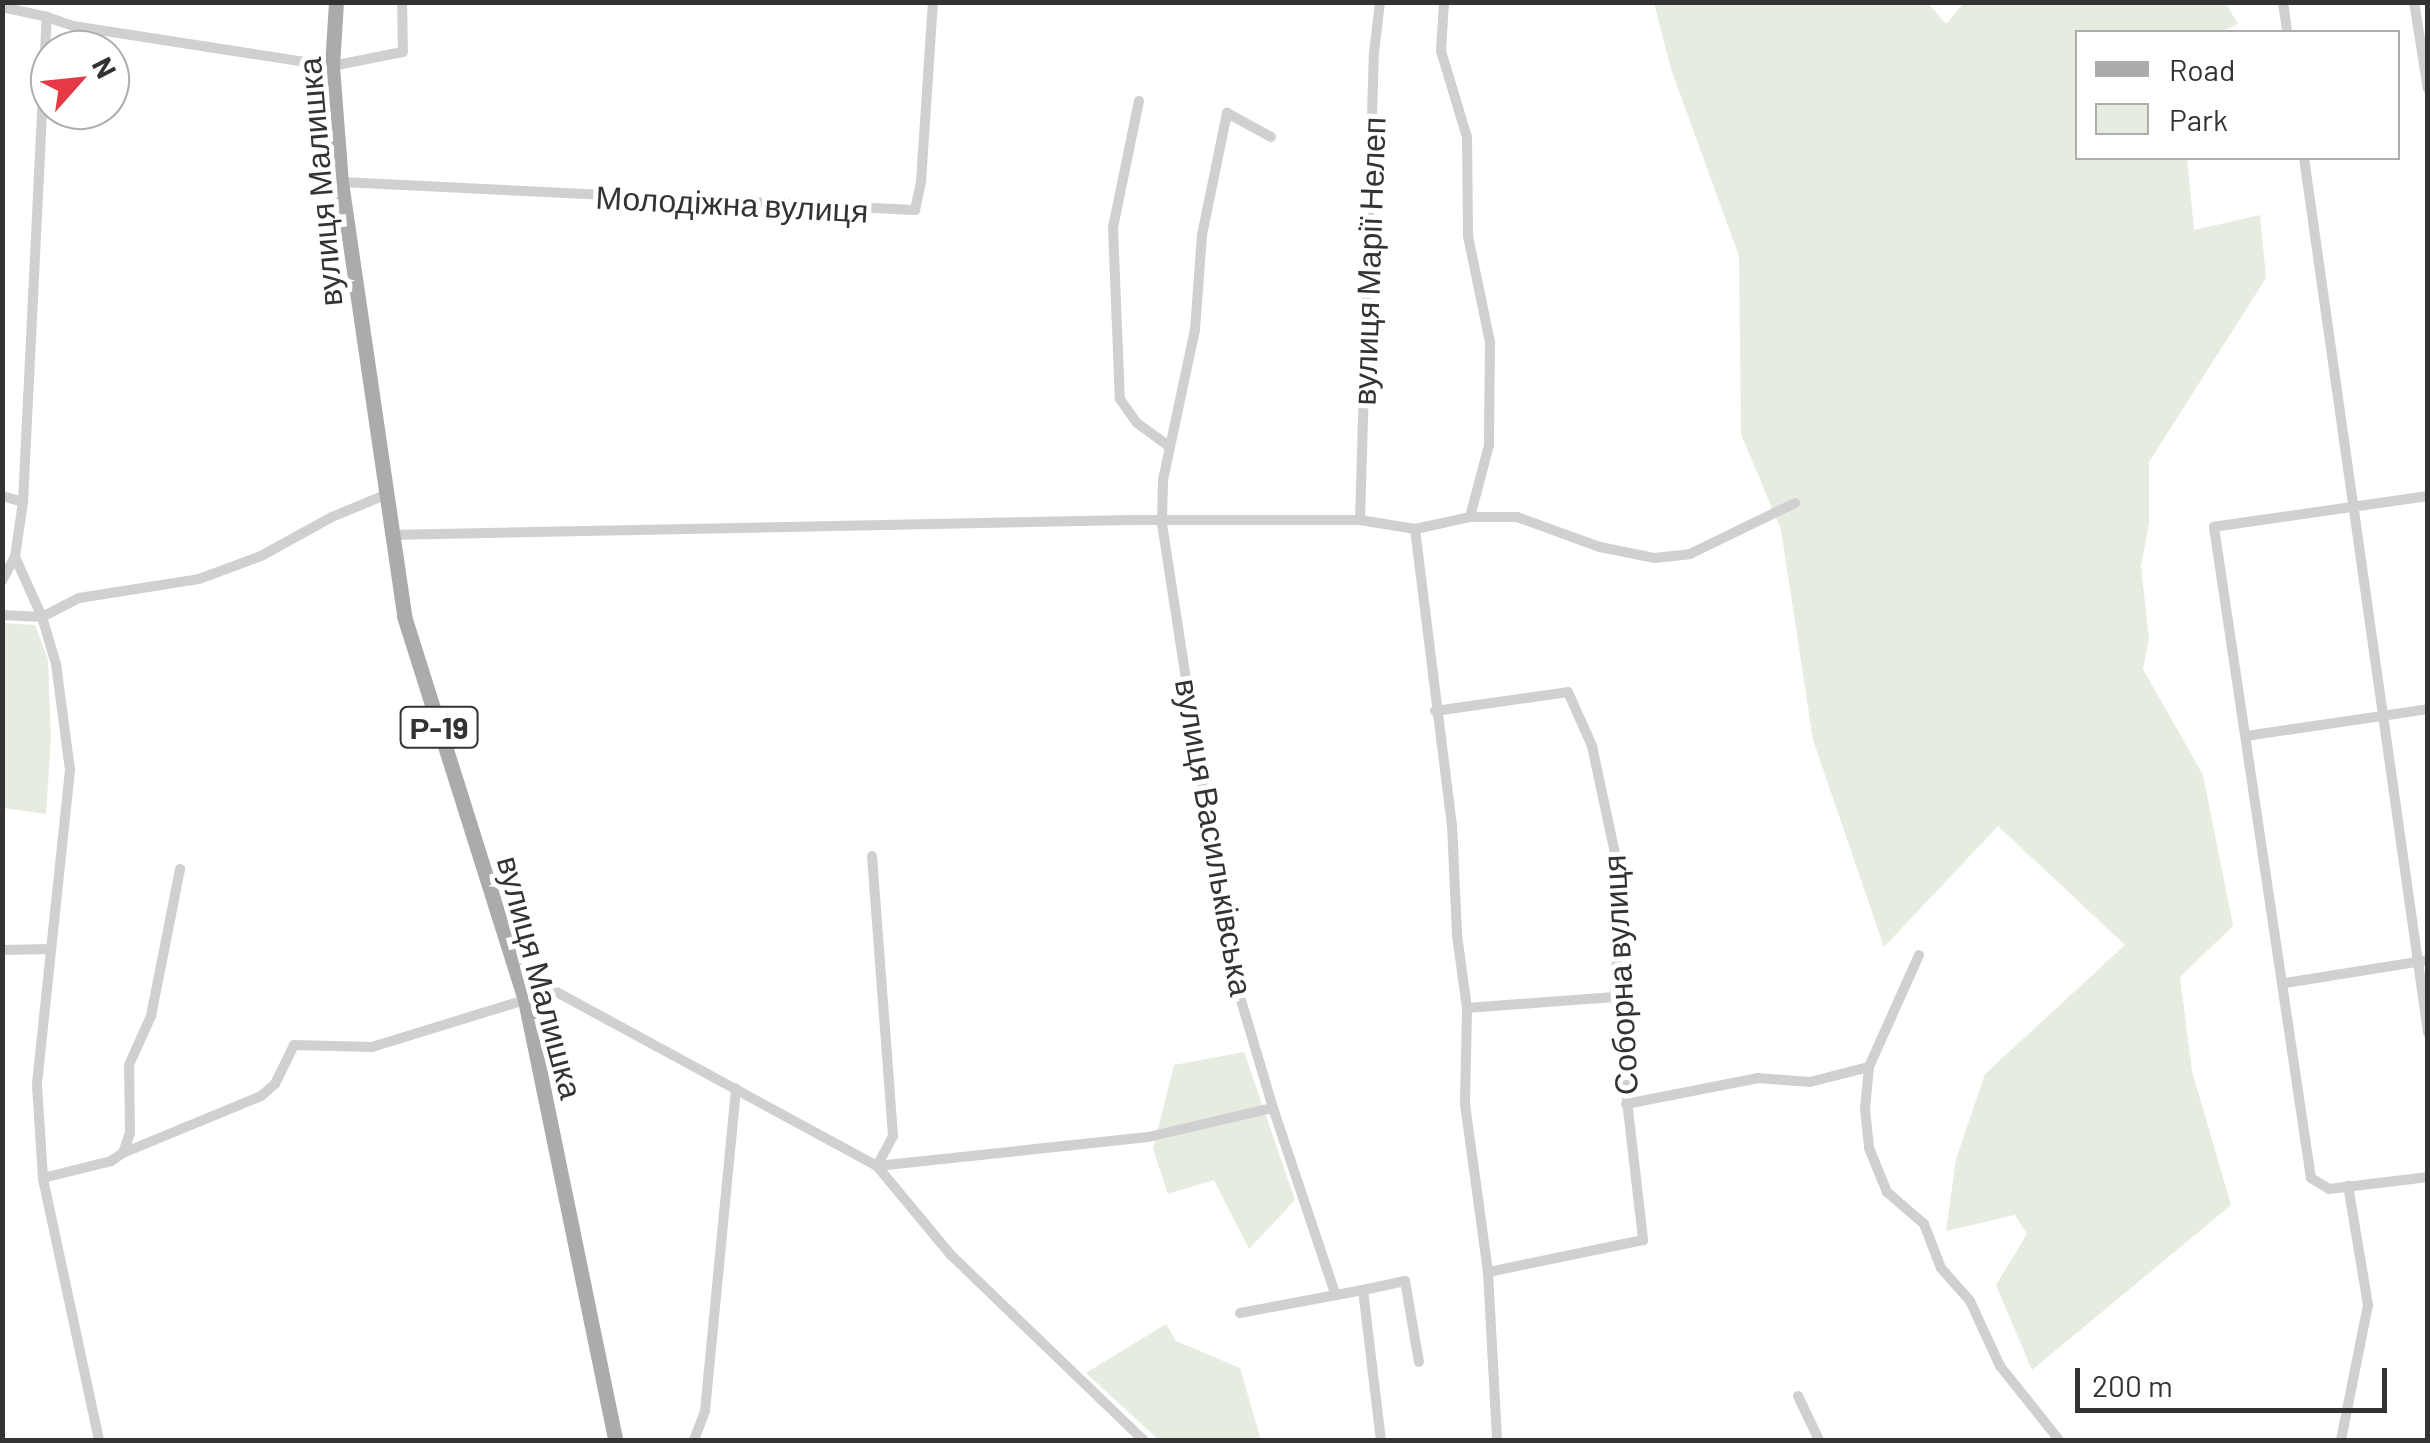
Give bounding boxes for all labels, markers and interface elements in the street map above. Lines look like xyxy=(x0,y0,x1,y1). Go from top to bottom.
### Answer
north arrow xyxy=(30,30,130,130)
legend xyxy=(2075,30,2400,160)
text: N xyxy=(86,51,124,83)
text: Road xyxy=(2169,51,2235,87)
street label: вулиця Малишка xyxy=(289,56,349,308)
text: Park xyxy=(2169,101,2228,137)
street label: вулиця Марії Нелеп xyxy=(1344,116,1392,406)
street label: Молодіжна вулиця xyxy=(595,177,869,229)
street label: вулиця Васильківська xyxy=(1168,675,1262,999)
road number: Р-19 xyxy=(399,702,479,752)
street label: вулиця Малишка xyxy=(490,851,592,1103)
street label: Соборна вулиця xyxy=(1594,854,1644,1096)
scale bar xyxy=(2080,1348,2392,1410)
text: 200 m xyxy=(2092,1367,2173,1403)

